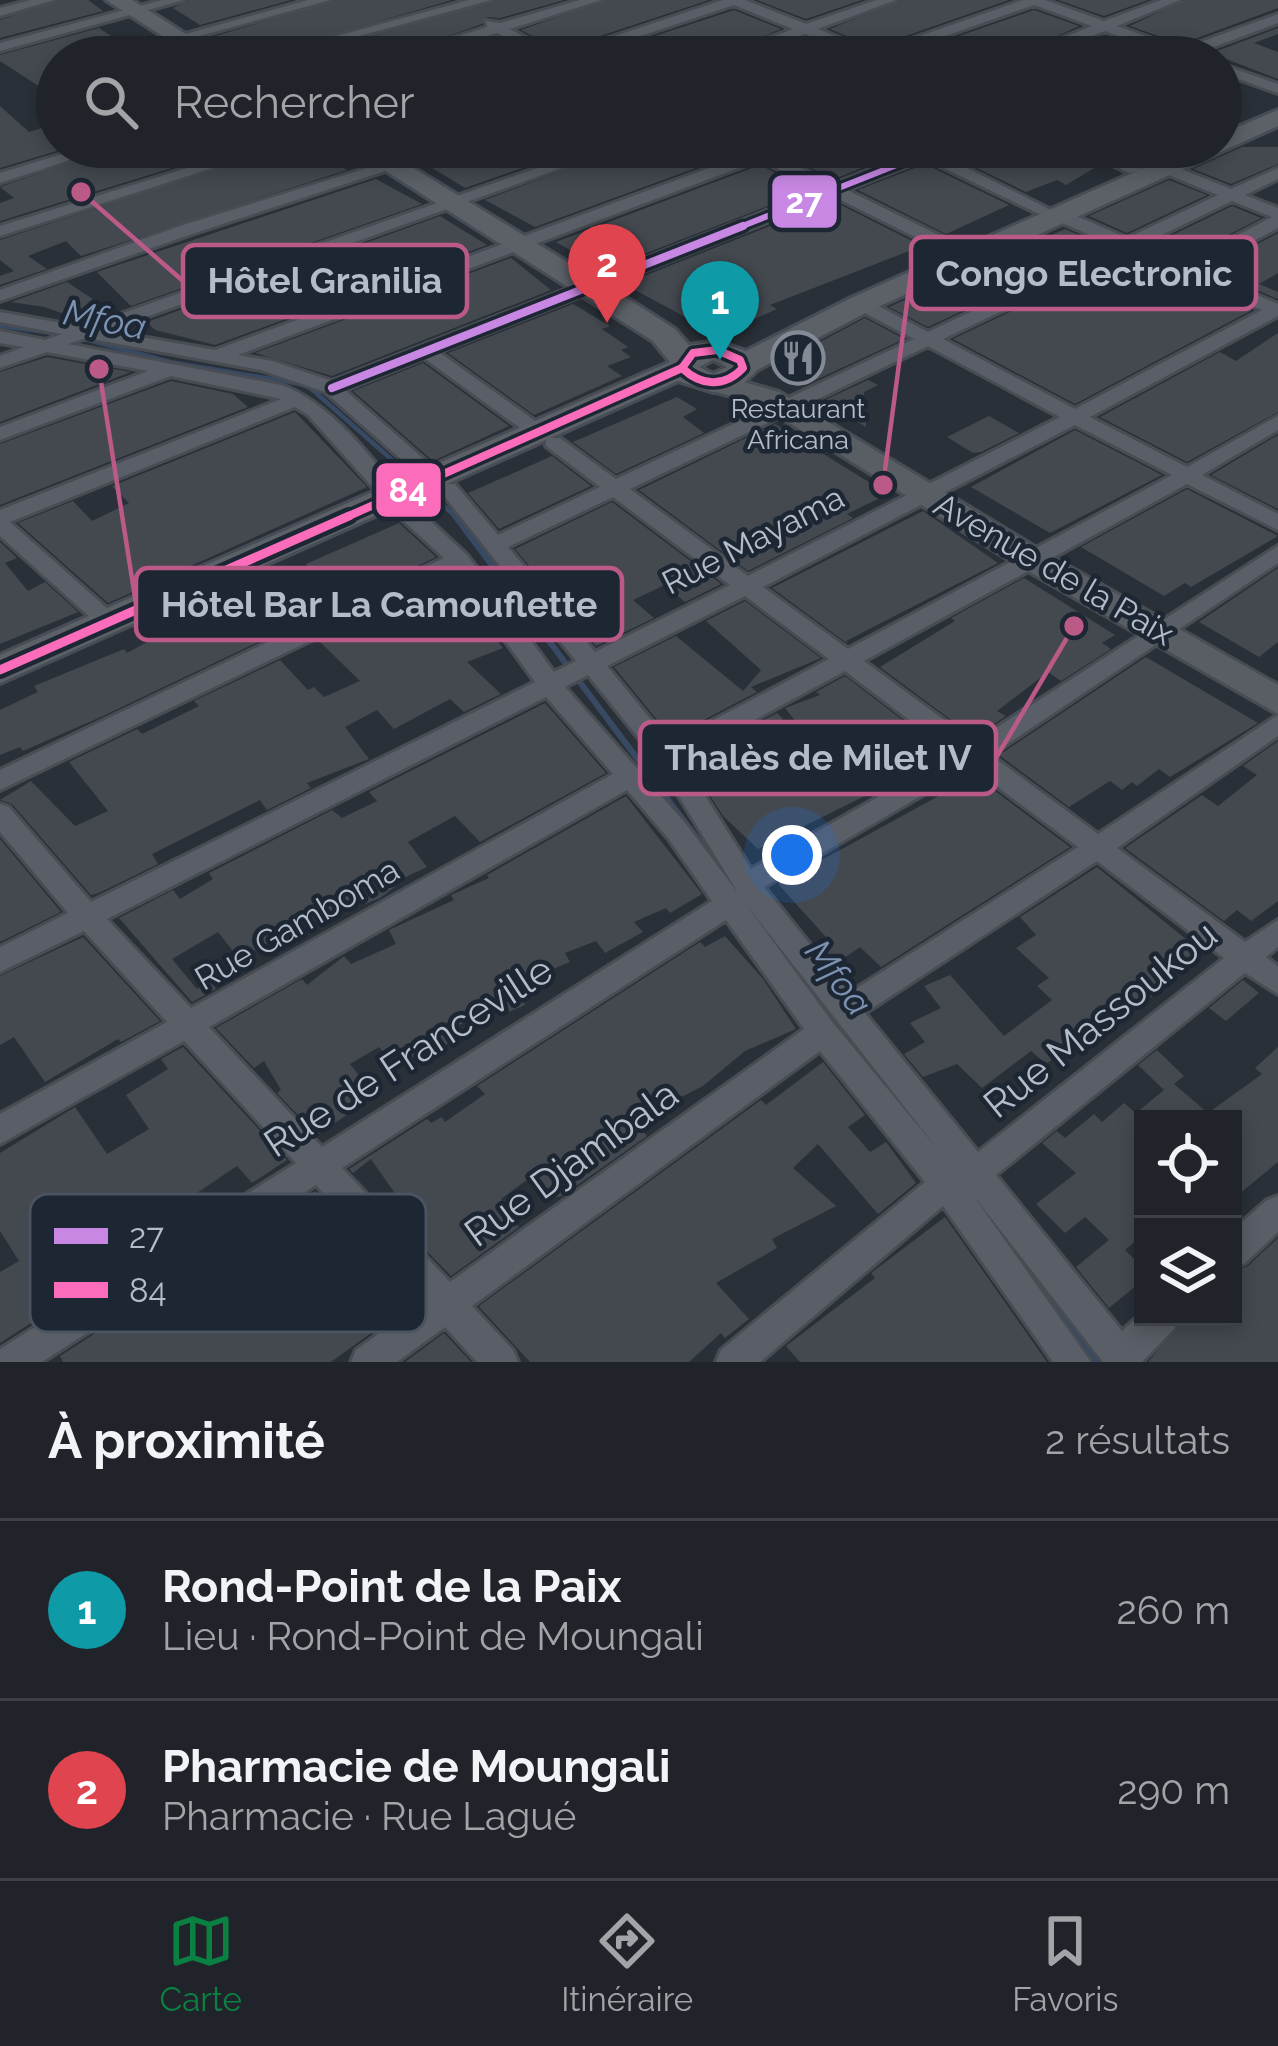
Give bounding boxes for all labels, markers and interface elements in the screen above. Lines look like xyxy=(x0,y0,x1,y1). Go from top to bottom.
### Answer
search box xyxy=(36,36,1242,168)
icon: search xyxy=(78,69,144,135)
text: Rechercher xyxy=(174,76,415,129)
line badge: 27 xyxy=(770,173,839,230)
text: 27 xyxy=(785,182,823,221)
pin: 2 xyxy=(568,224,646,323)
callout: Congo Electronic xyxy=(911,237,1256,309)
callout: Hôtel Granilia xyxy=(183,245,467,317)
text: Congo Electronic xyxy=(936,252,1232,294)
text: Hôtel Granilia xyxy=(207,259,443,301)
pin: 1 xyxy=(681,261,759,360)
water label: Mfoa xyxy=(60,290,150,348)
restaurant icon: Restaurant Africana xyxy=(770,330,826,386)
place label: Restaurant Africana xyxy=(731,393,865,455)
line badge: 84 xyxy=(374,461,443,519)
text: 84 xyxy=(389,471,427,510)
street label: Rue Mayama xyxy=(656,478,850,602)
street label: Avenue de la Paix xyxy=(927,485,1181,654)
callout: Hôtel Bar La Camouflette xyxy=(136,568,622,640)
text: Hôtel Bar La Camouflette xyxy=(161,583,597,625)
callout: Thalès de Milet IV xyxy=(640,722,996,794)
text: Thalès de Milet IV xyxy=(664,736,973,778)
your location xyxy=(762,825,822,885)
street label: Rue Gamboma xyxy=(188,850,406,998)
street label: Rue Massoukou xyxy=(974,911,1226,1127)
water label: Mfoa xyxy=(797,931,881,1023)
street label: Rue de Franceville xyxy=(255,946,561,1166)
street label: Rue Djambala xyxy=(456,1070,686,1256)
map controls xyxy=(1134,1110,1242,1326)
button: locate xyxy=(1134,1110,1242,1218)
legend xyxy=(30,1194,426,1332)
text: 27 xyxy=(129,1217,164,1256)
button: layers xyxy=(1134,1218,1242,1326)
text: 84 xyxy=(129,1271,167,1310)
text: À proximité xyxy=(48,1410,325,1470)
text: 2 résultats xyxy=(1045,1417,1230,1463)
text: Rond-Point de la Paix xyxy=(162,1560,621,1613)
text: 1 xyxy=(77,1587,97,1633)
text: 260 m xyxy=(1117,1587,1230,1633)
text: Lieu · Rond-Point de Moungali xyxy=(162,1613,704,1659)
text: Pharmacie de Moungali xyxy=(162,1740,670,1793)
text: 2 xyxy=(76,1767,98,1813)
text: 290 m xyxy=(1117,1767,1230,1813)
text: Pharmacie · Rue Lagué xyxy=(162,1793,576,1839)
tab: Carte xyxy=(160,1908,242,2019)
tab: Itinéraire xyxy=(561,1908,693,2019)
tab: Favoris xyxy=(1012,1908,1118,2019)

